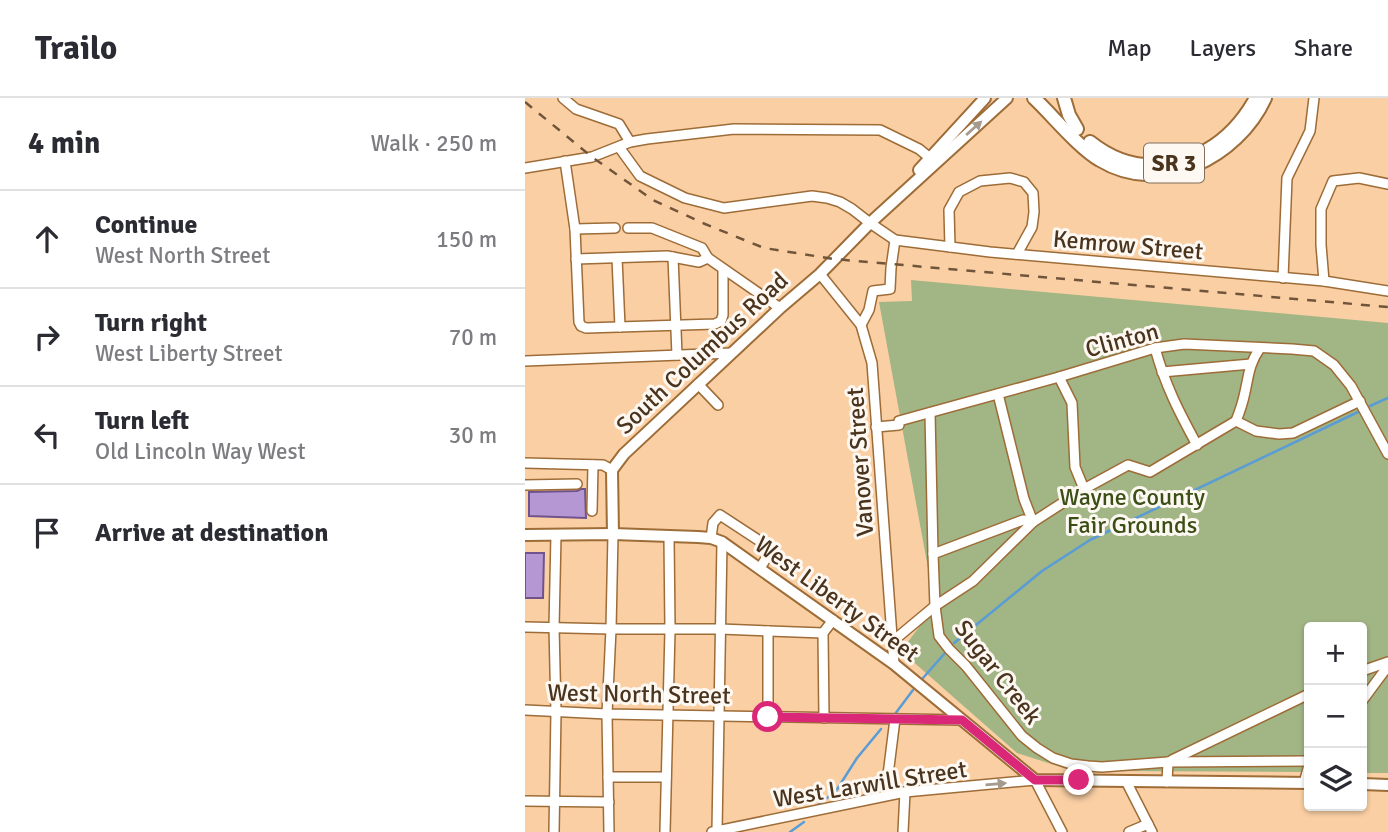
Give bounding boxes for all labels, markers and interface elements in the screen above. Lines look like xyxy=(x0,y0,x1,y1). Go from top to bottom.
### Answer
text: Trailo xyxy=(35,28,117,69)
text: Map xyxy=(1107,33,1152,63)
text: Layers xyxy=(1190,33,1256,63)
text: Share xyxy=(1294,33,1353,63)
one-way arrow xyxy=(966,121,983,136)
text: 4 min xyxy=(28,125,100,162)
text: Walk · 250 m xyxy=(371,129,497,158)
road number: SR 3 xyxy=(1144,144,1204,183)
text: Continue xyxy=(95,209,197,241)
icon: ahead xyxy=(28,220,66,258)
street label: Kemrow Street xyxy=(1052,223,1204,267)
text: 150 m xyxy=(436,225,497,254)
text: West North Street xyxy=(95,241,270,270)
street label: South Columbus Road xyxy=(610,265,794,441)
text: Turn right xyxy=(95,307,207,339)
street label: Clinton xyxy=(1082,316,1162,364)
icon: right xyxy=(28,318,66,356)
text: 70 m xyxy=(449,323,497,352)
text: West Liberty Street xyxy=(95,339,283,368)
street label: Vanover Street xyxy=(840,386,880,538)
text: Turn left xyxy=(95,405,189,437)
icon: left xyxy=(28,416,66,454)
text: 30 m xyxy=(449,421,497,450)
text: Old Lincoln Way West xyxy=(95,437,306,466)
park label: Wayne County Fair Grounds xyxy=(1059,482,1205,540)
icon: arrive xyxy=(28,514,66,552)
text: Arrive at destination xyxy=(95,517,328,549)
street label: West Liberty Street xyxy=(749,529,925,669)
street label: Sugar Creek xyxy=(948,614,1048,730)
map controls xyxy=(1304,622,1367,811)
button: + xyxy=(1304,622,1367,685)
street label: West North Street xyxy=(547,677,731,711)
button: − xyxy=(1304,685,1367,748)
route start xyxy=(752,701,783,732)
button: layers xyxy=(1304,748,1367,811)
street label: West Larwill Street xyxy=(771,754,969,814)
route end xyxy=(1063,764,1094,795)
one-way arrow xyxy=(985,778,1007,789)

